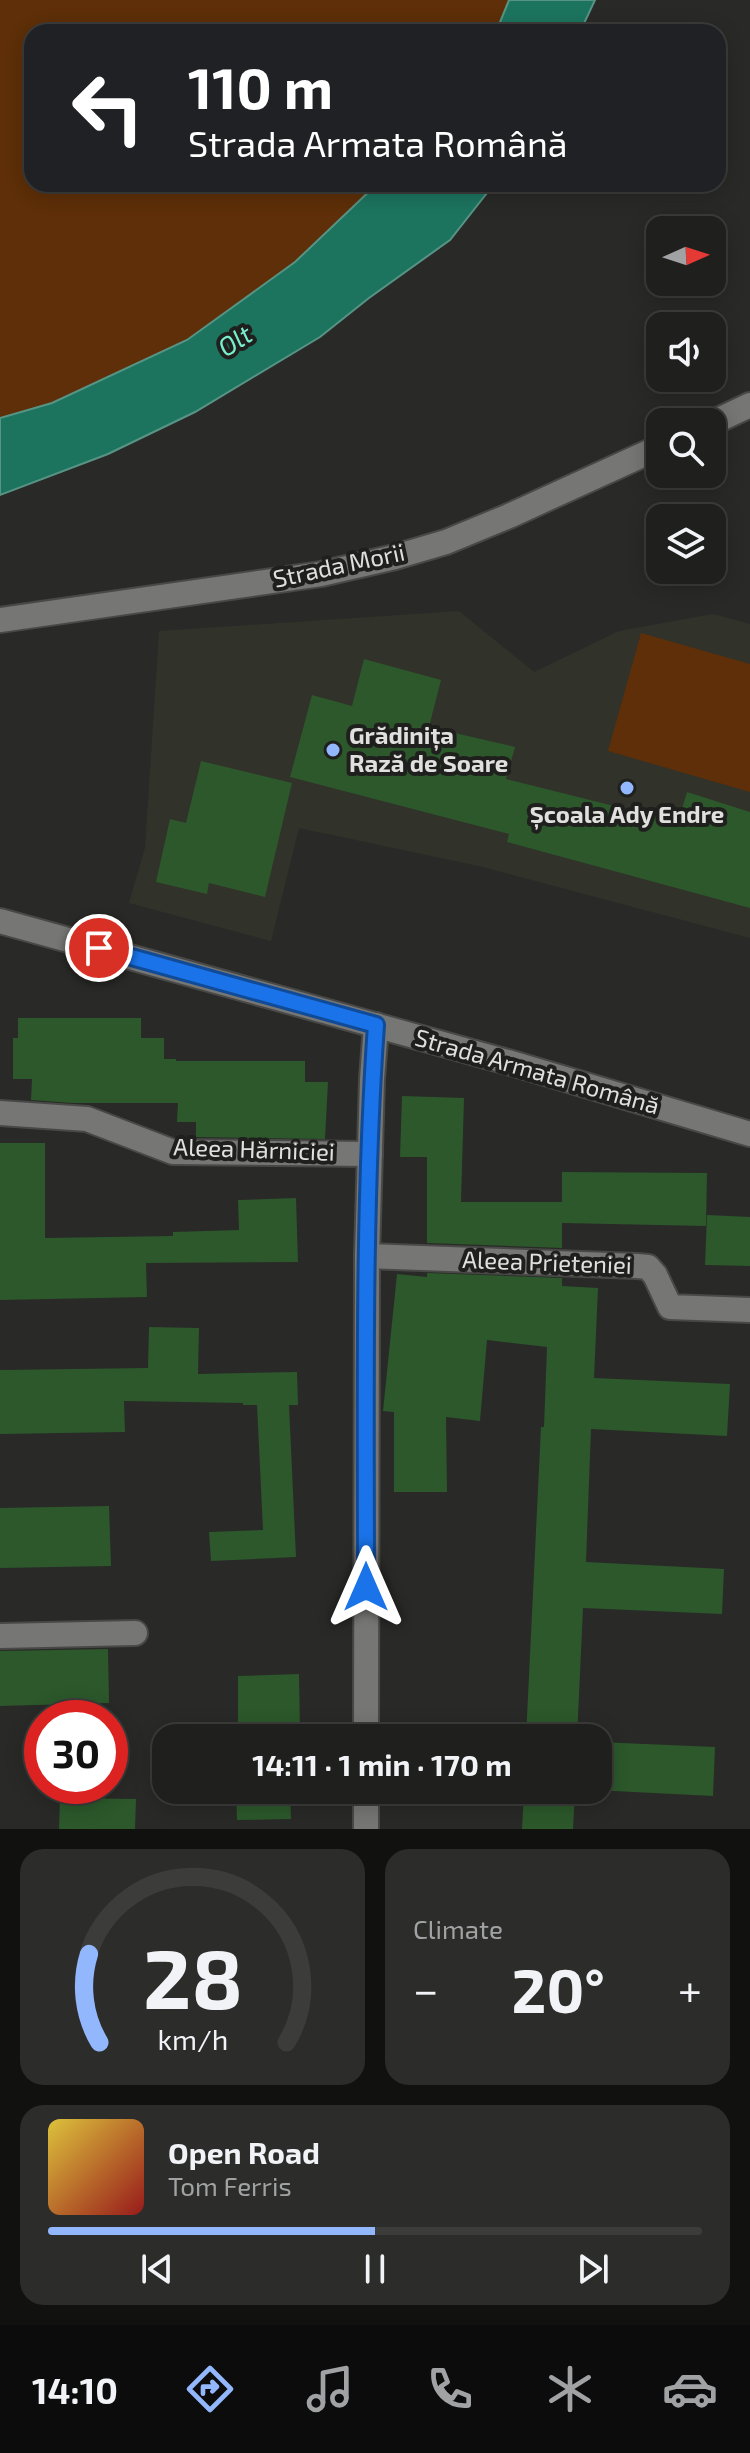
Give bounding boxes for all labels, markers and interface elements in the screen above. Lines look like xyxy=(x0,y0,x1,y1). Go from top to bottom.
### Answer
text: 110 m xyxy=(188,53,333,120)
icon: left xyxy=(56,56,160,160)
text: Strada Armata Română xyxy=(188,121,568,164)
north arrow xyxy=(646,216,726,296)
map controls xyxy=(646,216,726,584)
button: sound xyxy=(646,312,726,392)
water label: Olt xyxy=(211,317,257,362)
button: search xyxy=(646,408,726,488)
button: layers xyxy=(646,504,726,584)
street label: Strada Morii xyxy=(270,536,407,593)
place label: Grădinița Rază de Soare xyxy=(349,720,508,777)
marker: Grădinița Rază de Soare xyxy=(324,741,342,759)
marker: Școala Ady Endre xyxy=(618,779,636,797)
place label: Școala Ady Endre xyxy=(530,799,724,830)
pin xyxy=(65,914,133,982)
icon: arrive xyxy=(77,926,121,970)
street label: Strada Armata Română xyxy=(412,1022,663,1119)
street label: Aleea Hărniciei xyxy=(173,1131,335,1166)
street label: Aleea Prieteniei xyxy=(462,1244,632,1279)
position arrow xyxy=(324,1545,408,1629)
speed limit sign: 30 xyxy=(24,1700,128,1804)
text: 14:11 · 1 min · 170 m xyxy=(252,1746,512,1782)
text: Climate xyxy=(413,1913,503,1944)
text: 28 xyxy=(142,1926,243,2026)
text: 20° xyxy=(512,1953,605,2025)
text: − xyxy=(413,1962,439,2015)
text: + xyxy=(678,1962,702,2015)
text: km/h xyxy=(157,2021,228,2056)
text: Open Road xyxy=(168,2134,320,2170)
text: Tom Ferris xyxy=(168,2170,292,2201)
icon: previous xyxy=(135,2247,179,2291)
icon: pause xyxy=(353,2247,397,2291)
icon: next xyxy=(571,2247,615,2291)
icon: directions xyxy=(182,2361,238,2417)
icon: music xyxy=(302,2361,358,2417)
icon: phone xyxy=(422,2361,478,2417)
icon: climate xyxy=(542,2361,598,2417)
icon: car xyxy=(662,2361,718,2417)
text: 14:10 xyxy=(32,2368,118,2411)

